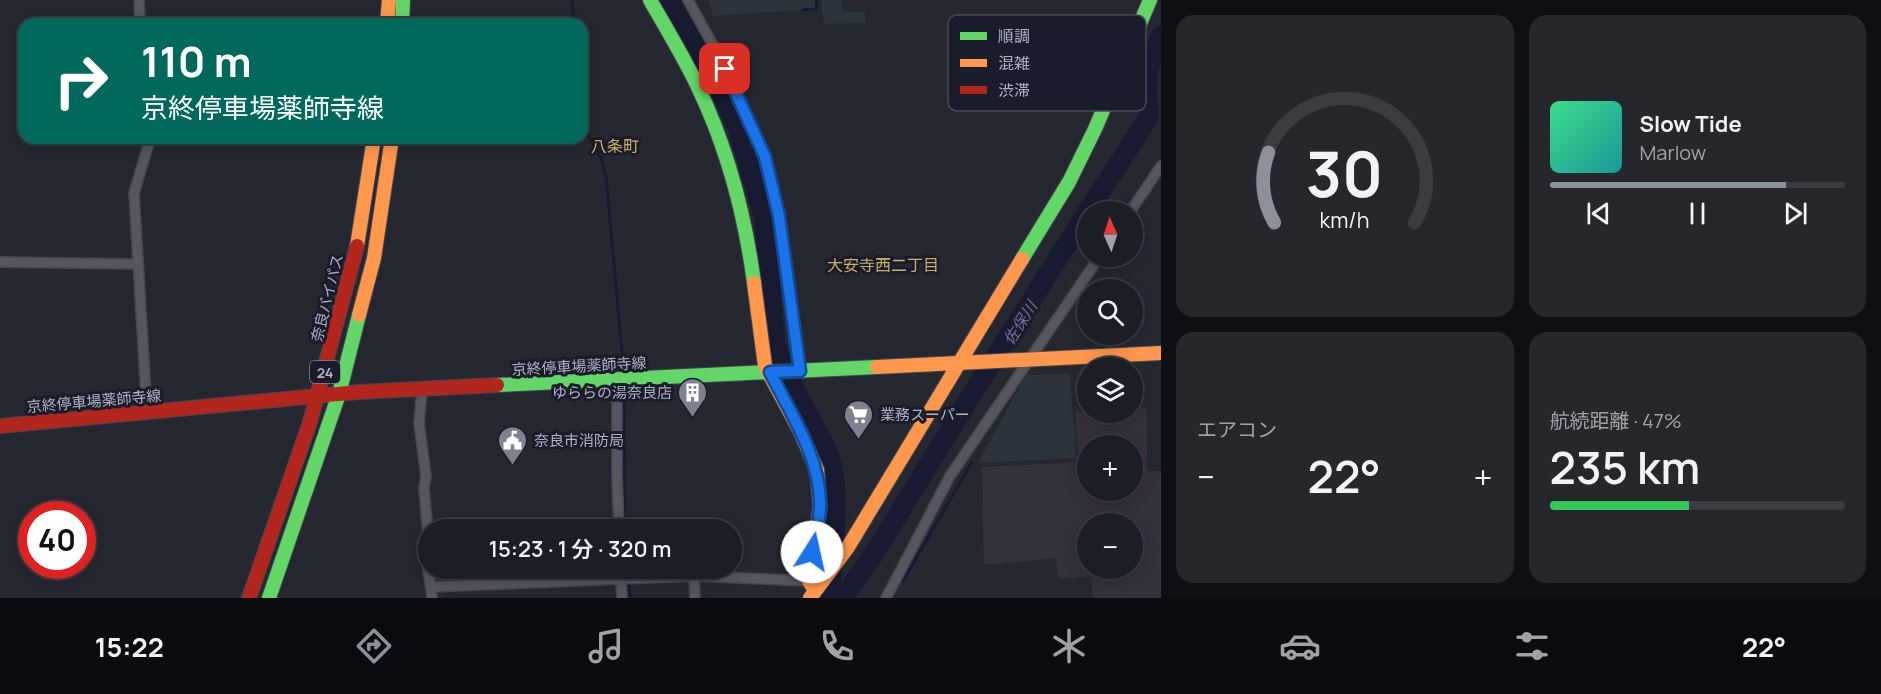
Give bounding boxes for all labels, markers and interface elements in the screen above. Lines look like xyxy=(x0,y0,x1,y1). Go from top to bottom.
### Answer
legend xyxy=(948,15,1146,111)
text: 順調 xyxy=(998,25,1030,47)
text: 110 m xyxy=(141,32,252,90)
icon: right xyxy=(42,42,120,120)
pin xyxy=(699,43,750,94)
icon: arrive xyxy=(708,52,741,85)
text: 混雑 xyxy=(998,52,1030,74)
text: 渋滞 xyxy=(998,79,1030,101)
text: 京終停車場薬師寺線 xyxy=(141,89,384,126)
text: Slow Tide xyxy=(1640,109,1742,139)
text: 30 xyxy=(1306,130,1383,216)
district label: 八条町 xyxy=(591,135,639,157)
text: Marlow xyxy=(1640,139,1706,166)
icon: previous xyxy=(1582,197,1615,230)
icon: pause xyxy=(1681,197,1714,230)
icon: next xyxy=(1779,197,1812,230)
north arrow xyxy=(1077,201,1143,267)
map controls xyxy=(1077,201,1143,579)
text: km/h xyxy=(1320,205,1370,234)
street label: 奈良バイパス xyxy=(306,252,348,344)
district label: 大安寺西二丁目 xyxy=(827,254,939,276)
button: search xyxy=(1077,279,1143,345)
water label: 佐保川 xyxy=(998,295,1043,349)
street label: 京終停車場薬師寺線 xyxy=(511,352,647,380)
button: layers xyxy=(1077,357,1143,423)
road number: 24 xyxy=(310,361,340,383)
building icon: ゆららの湯奈良店 xyxy=(677,376,709,418)
place label: ゆららの湯奈良店 xyxy=(552,382,672,403)
street label: 京終停車場薬師寺線 xyxy=(26,385,162,417)
supermarket icon: 業務スーパー xyxy=(843,398,875,440)
place label: 業務スーパー xyxy=(880,404,970,425)
text: 航続距離 · 47% xyxy=(1550,407,1682,434)
text: エアコン xyxy=(1197,416,1277,443)
public building icon: 奈良市消防局 xyxy=(497,424,529,466)
place label: 奈良市消防局 xyxy=(534,430,624,451)
button: + xyxy=(1077,435,1143,501)
text: 235 km xyxy=(1550,436,1700,498)
text: 22° xyxy=(1308,445,1381,507)
text: − xyxy=(1197,454,1215,499)
text: + xyxy=(1473,454,1492,499)
speed limit sign: 40 xyxy=(18,501,96,579)
button: − xyxy=(1077,513,1143,579)
position arrow xyxy=(780,520,844,584)
text: 15:23 · 1 分 · 320 m xyxy=(489,534,671,564)
icon: directions xyxy=(353,625,395,667)
icon: music xyxy=(585,625,627,667)
icon: phone xyxy=(816,625,858,667)
icon: climate xyxy=(1048,625,1090,667)
icon: car xyxy=(1279,625,1321,667)
icon: filters xyxy=(1511,625,1553,667)
text: 15:22 xyxy=(95,628,164,665)
text: 22° xyxy=(1742,628,1786,665)

